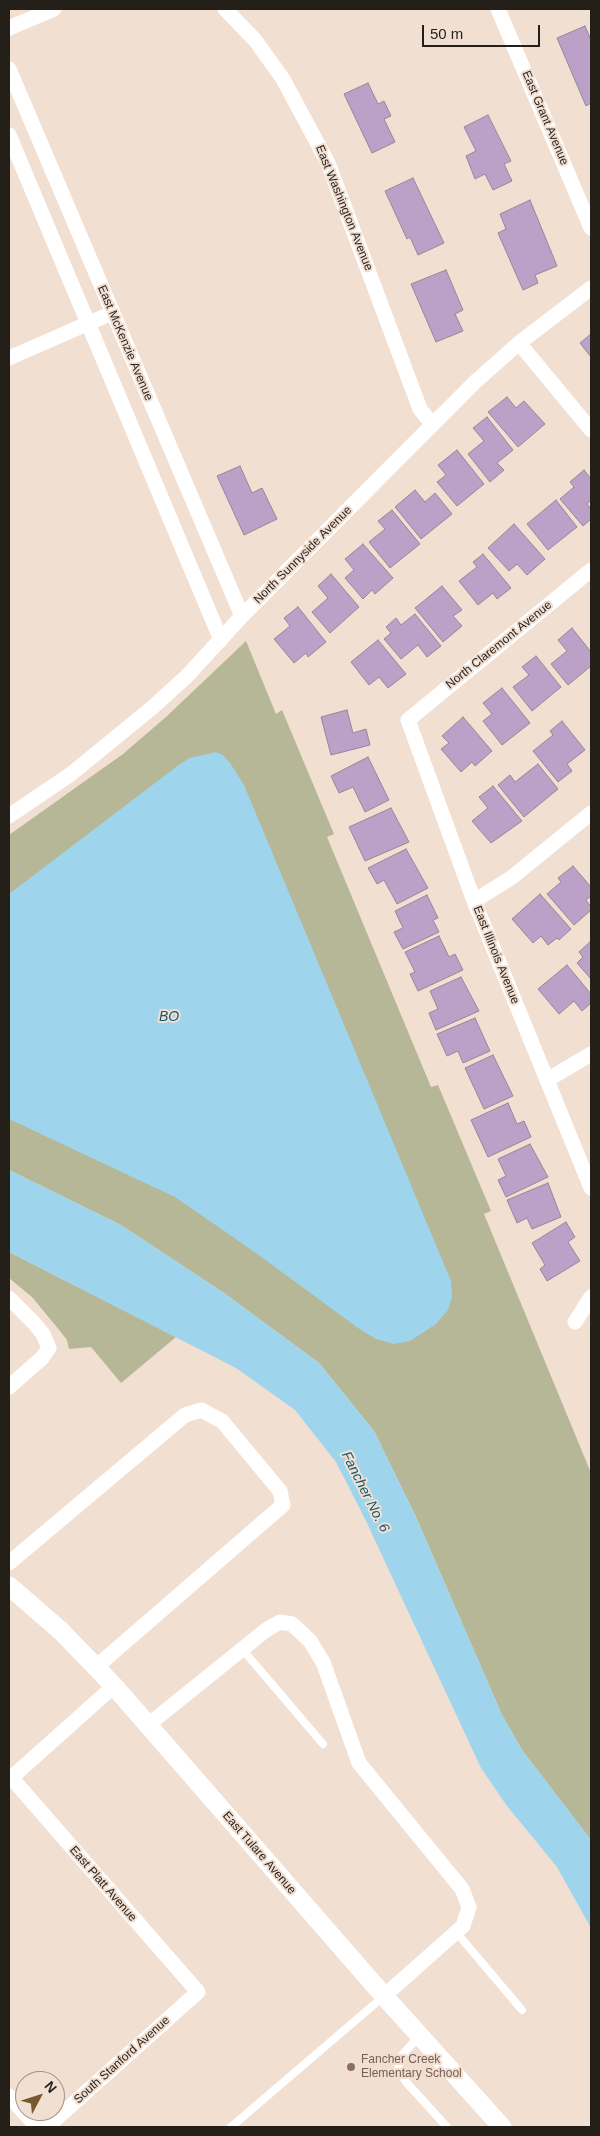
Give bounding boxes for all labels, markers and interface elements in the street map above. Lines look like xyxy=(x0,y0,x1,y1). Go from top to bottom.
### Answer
scale bar xyxy=(425,15,542,47)
text: 50 m xyxy=(430,25,463,42)
street label: East Grant Avenue xyxy=(519,69,571,167)
street label: East Washington Avenue xyxy=(312,143,376,273)
street label: East McKenzie Avenue xyxy=(94,283,156,403)
street label: North Sunnyside Avenue xyxy=(251,503,355,607)
street label: North Claremont Avenue xyxy=(443,598,555,692)
street label: East Illinois Avenue xyxy=(470,904,522,1006)
water label: BO xyxy=(159,1009,179,1025)
water label: Fancher No. 6 xyxy=(337,1449,393,1535)
street label: East Tulare Avenue xyxy=(219,1809,299,1897)
street label: East Platt Avenue xyxy=(66,1843,140,1925)
street label: South Stanford Avenue xyxy=(71,2013,173,2107)
place label: Fancher Creek Elementary School xyxy=(361,2053,462,2081)
marker: Fancher Creek Elementary School xyxy=(345,2061,357,2073)
north arrow xyxy=(15,2071,65,2121)
text: N xyxy=(41,2078,60,2096)

